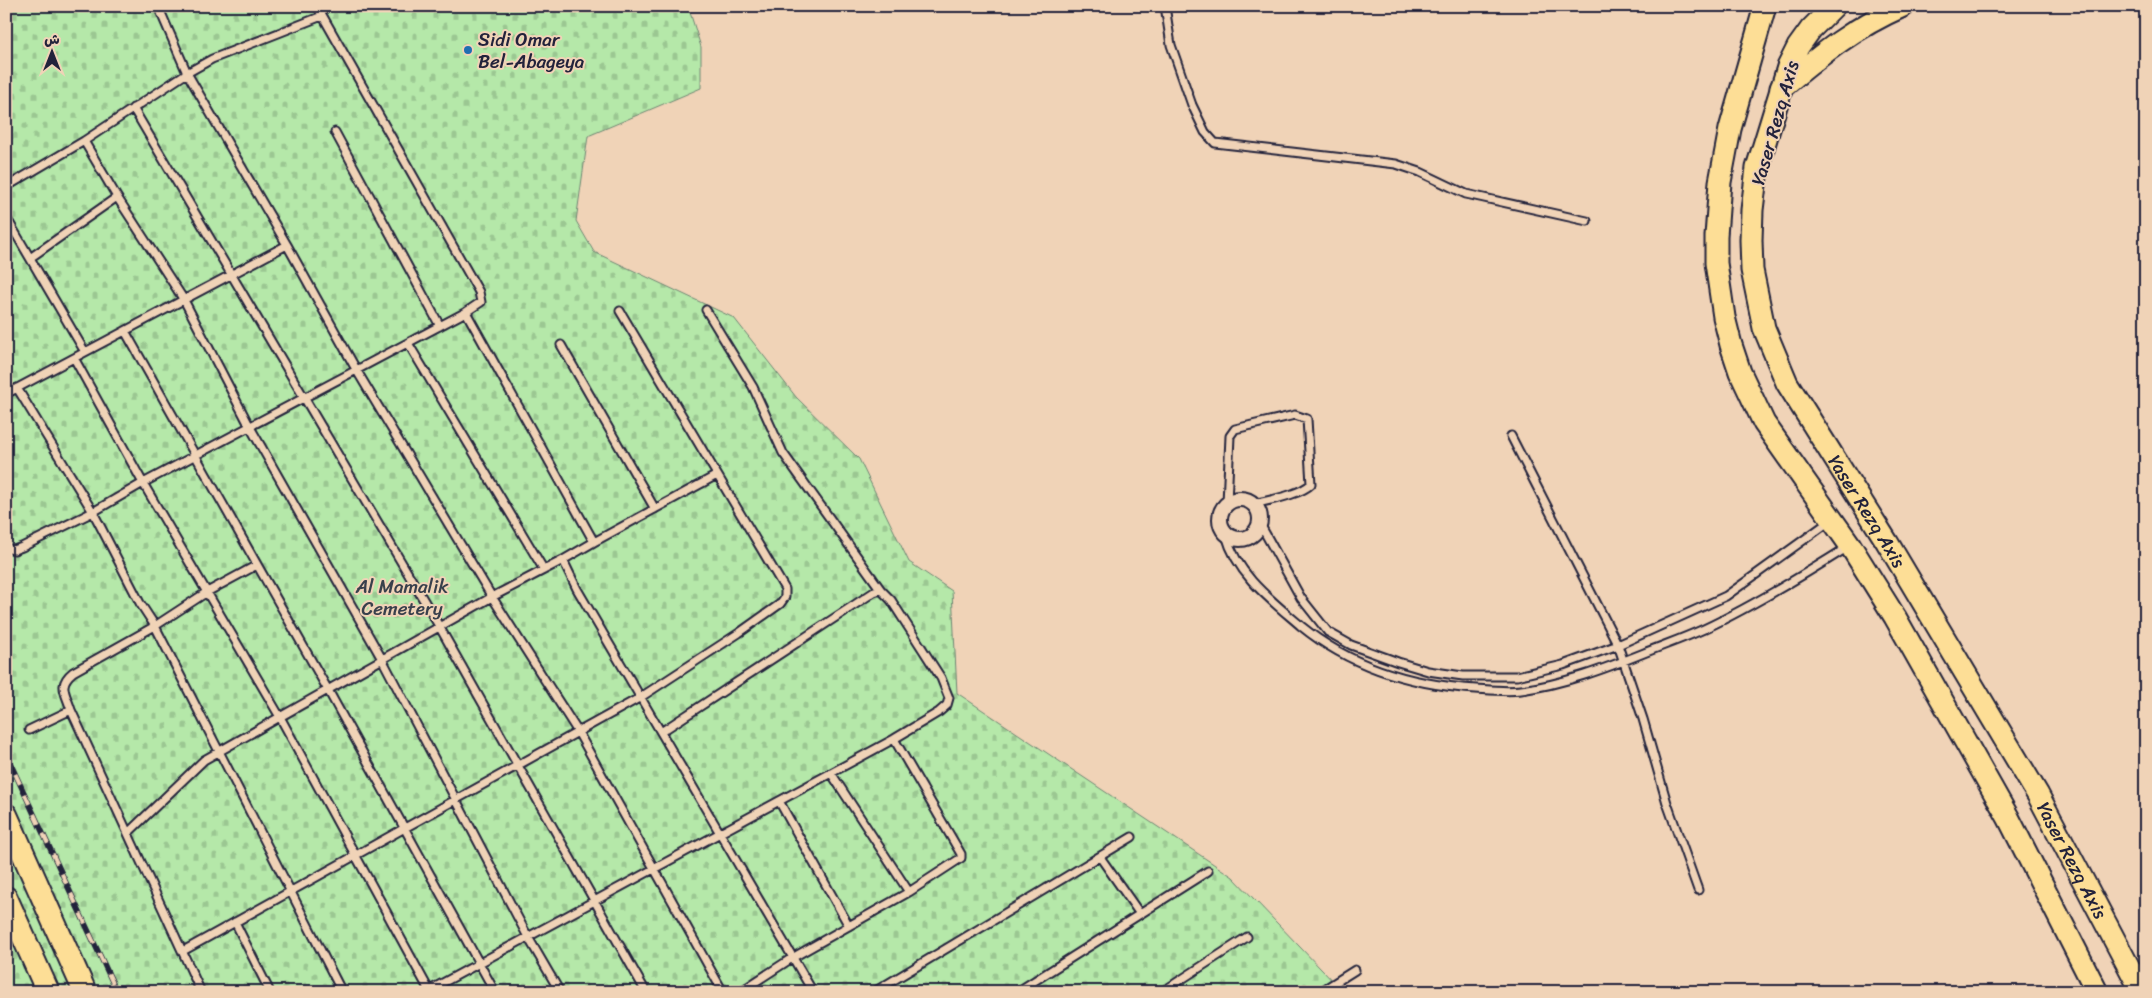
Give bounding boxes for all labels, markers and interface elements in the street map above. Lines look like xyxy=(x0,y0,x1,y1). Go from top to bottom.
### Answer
place label: Sidi Omar Bel-Abageya xyxy=(478,23,585,78)
text: ش xyxy=(44,27,60,52)
north arrow xyxy=(28,28,78,78)
marker: Sidi Omar Bel-Abageya xyxy=(462,44,474,56)
street label: Yaser Rezq Axis xyxy=(1741,57,1809,189)
street label: Yaser Rezq Axis xyxy=(1819,448,1915,574)
park label: Al Mamalik Cemetery xyxy=(355,570,449,625)
street label: Yaser Rezq Axis xyxy=(2028,796,2117,925)

